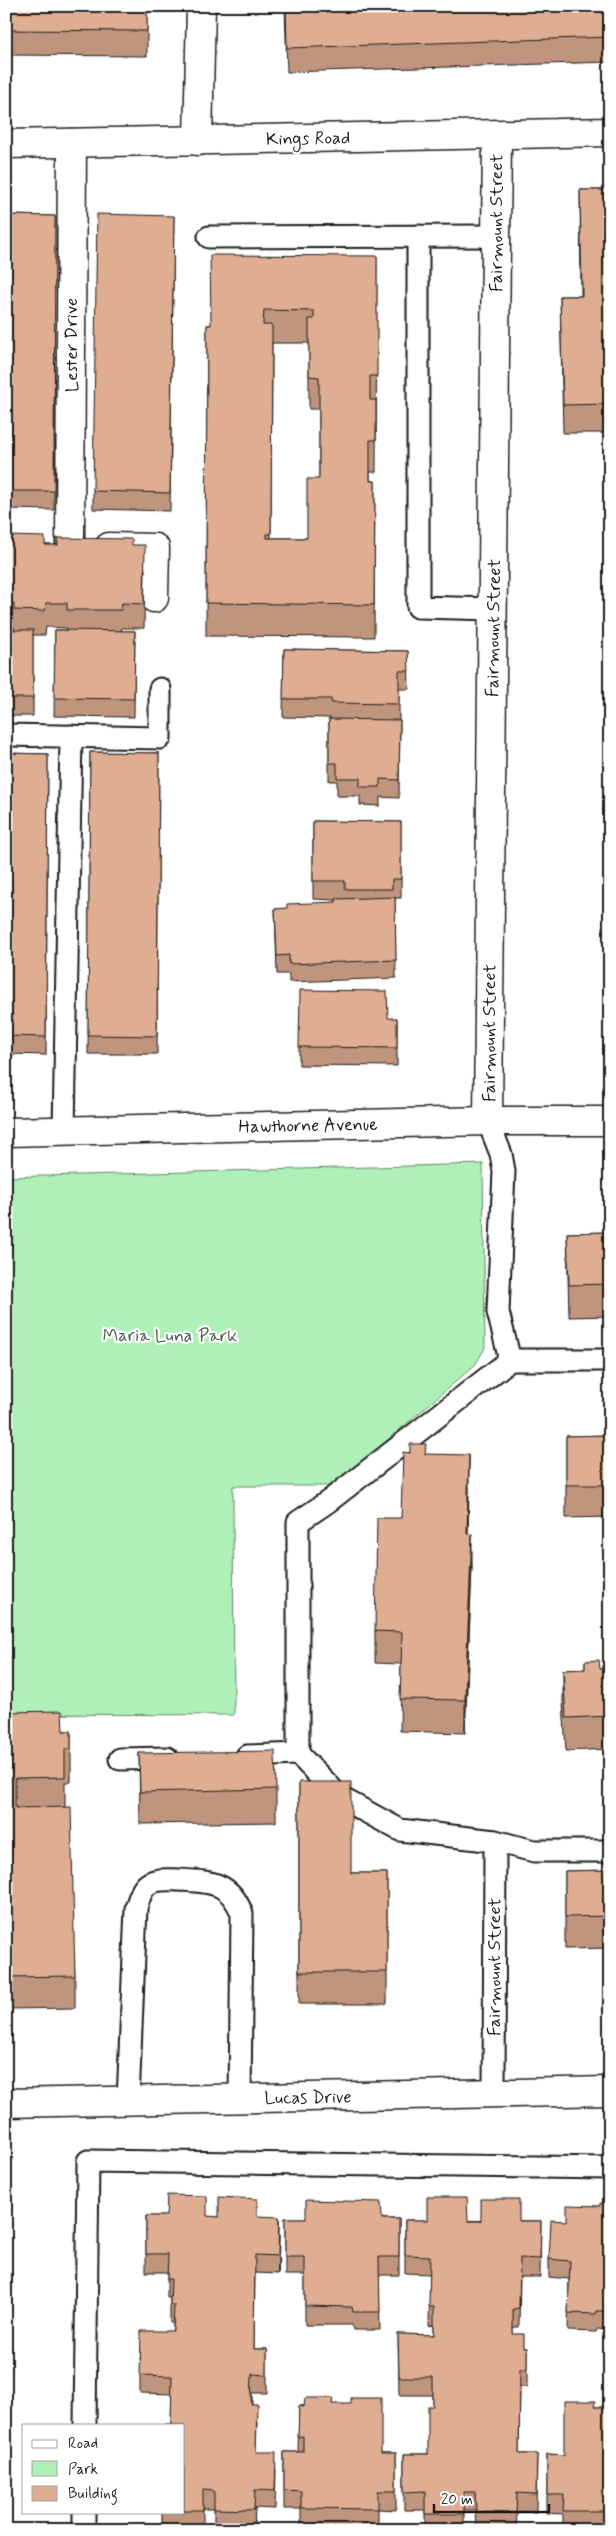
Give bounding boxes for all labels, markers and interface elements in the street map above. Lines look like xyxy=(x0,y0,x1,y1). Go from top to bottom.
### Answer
street label: Kings Road xyxy=(266,126,350,153)
street label: Fairmount Street xyxy=(485,154,509,292)
street label: Lester Drive xyxy=(60,298,84,392)
street label: Fairmount Street xyxy=(481,559,507,697)
street label: Fairmount Street xyxy=(478,964,502,1102)
street label: Hawthorne Avenue xyxy=(238,1113,378,1139)
park label: Maria Luna Park xyxy=(103,1324,237,1348)
street label: Fairmount Street xyxy=(483,1898,507,2036)
street label: Lucas Drive xyxy=(264,2085,352,2111)
legend xyxy=(22,2424,185,2514)
text: Road xyxy=(68,2434,98,2454)
text: Park xyxy=(68,2460,98,2480)
scale bar xyxy=(434,2481,548,2513)
text: Building xyxy=(68,2484,118,2505)
text: 20 m xyxy=(441,2490,473,2510)

